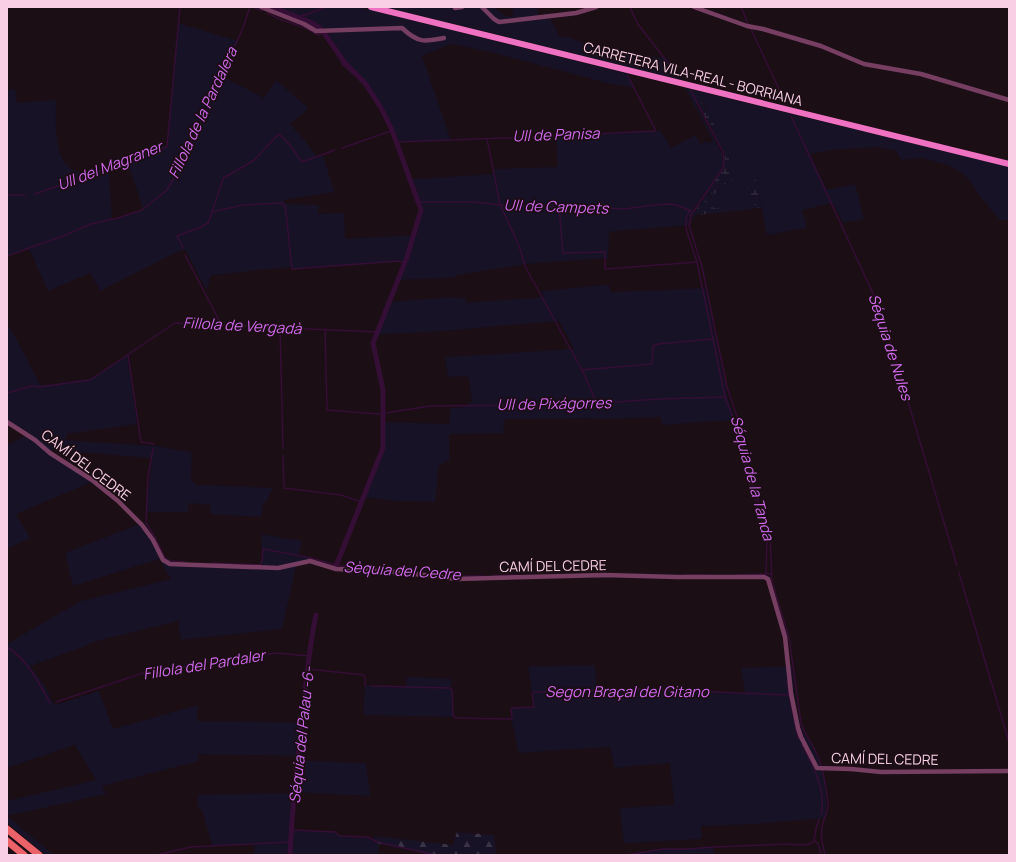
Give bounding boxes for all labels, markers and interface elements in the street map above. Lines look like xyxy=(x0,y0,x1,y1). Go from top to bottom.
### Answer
street label: CARRETERA VILA-REAL - BORRIANA xyxy=(582,37,805,110)
water label: Fillola de la Pardalera xyxy=(163,43,242,182)
water label: Ull de Panisa xyxy=(512,122,600,147)
water label: Ull del Magraner xyxy=(54,135,168,195)
water label: Ull de Campets xyxy=(503,194,610,219)
water label: Séquia de Nules xyxy=(863,291,918,404)
water label: Fillola de Vergadà xyxy=(182,312,303,339)
water label: Ull de Pixágorres xyxy=(496,392,613,415)
water label: Séquia de la Tanda xyxy=(726,413,779,543)
street label: CAMÍ DEL CEDRE xyxy=(38,425,135,504)
street label: CAMÍ DEL CEDRE xyxy=(499,555,607,576)
water label: Sèquia del Cedre xyxy=(343,556,462,585)
water label: Fillola del Pardaler xyxy=(141,644,269,685)
water label: Séquia del Palau -6- xyxy=(284,665,319,804)
water label: Segon Braçal del Gitano xyxy=(545,681,710,702)
street label: CAMÍ DEL CEDRE xyxy=(831,748,939,769)

